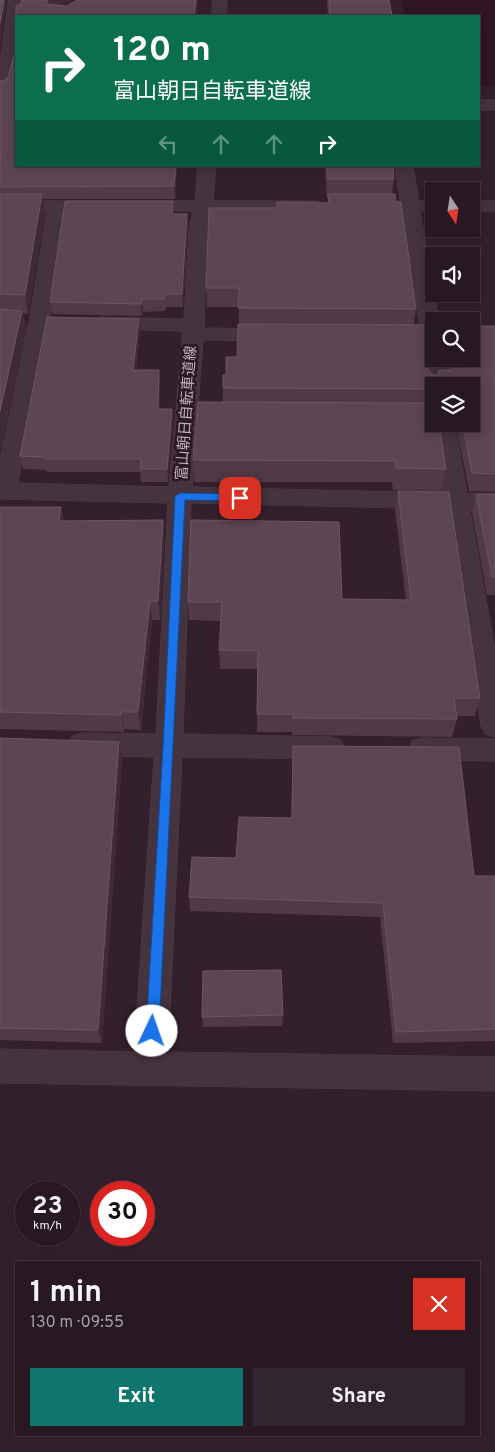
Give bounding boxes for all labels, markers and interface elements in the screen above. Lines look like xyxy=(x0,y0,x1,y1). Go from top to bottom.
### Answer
text: 120 m xyxy=(113,29,211,73)
icon: right xyxy=(30,35,95,100)
text: 富山朝日自転車道線 xyxy=(113,79,311,106)
icon: left xyxy=(154,130,182,158)
icon: ahead xyxy=(207,130,235,158)
icon: ahead xyxy=(260,130,288,158)
icon: right xyxy=(313,130,341,158)
north arrow xyxy=(425,182,480,238)
map controls xyxy=(425,182,480,432)
button: sound xyxy=(425,247,480,302)
button: search xyxy=(425,312,480,367)
street label: 富山朝日自転車道線 xyxy=(173,345,202,481)
button: layers xyxy=(425,377,480,432)
pin xyxy=(219,477,261,519)
icon: arrive xyxy=(226,484,254,512)
position arrow xyxy=(125,1004,177,1056)
speed limit sign: 30 xyxy=(90,1181,155,1246)
text: 23 xyxy=(32,1191,63,1223)
text: km/h xyxy=(33,1218,62,1234)
text: 1 min xyxy=(30,1275,102,1312)
button: close xyxy=(413,1278,465,1330)
text: 130 m · 09:55 xyxy=(30,1313,124,1333)
button: Exit xyxy=(30,1368,243,1426)
button: Share xyxy=(253,1368,465,1426)

